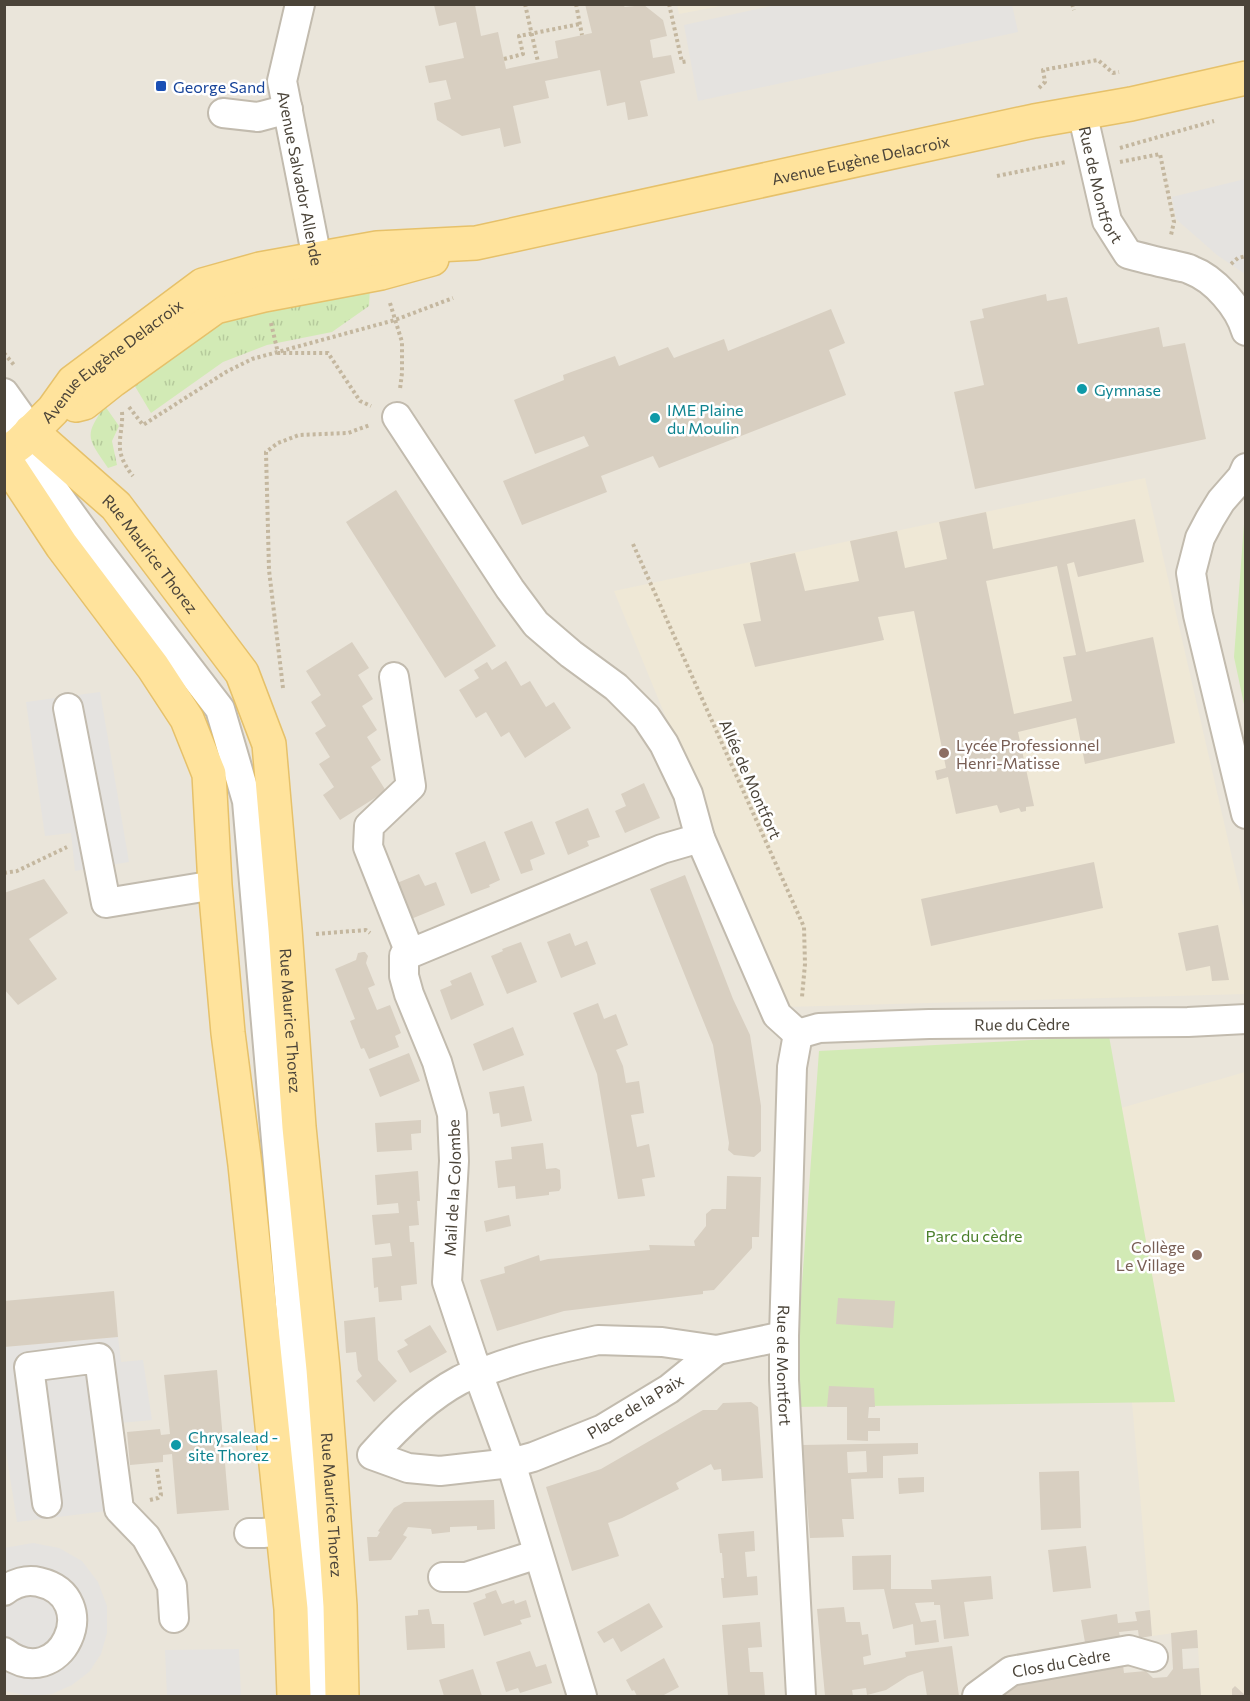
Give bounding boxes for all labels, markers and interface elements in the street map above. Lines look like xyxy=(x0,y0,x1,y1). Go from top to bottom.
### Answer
place label: George Sand xyxy=(173,77,265,96)
marker: George Sand xyxy=(154,79,168,93)
street label: Avenue Salvador Allende xyxy=(275,89,328,267)
street label: Rue de Montfort xyxy=(1076,124,1128,246)
street label: Avenue Eugène Delacroix xyxy=(770,130,952,188)
street label: Avenue Eugène Delacroix xyxy=(37,294,186,426)
place label: Gymnase xyxy=(1094,380,1161,399)
marker: Gymnase xyxy=(1075,382,1089,396)
place label: IME Plaine du Moulin xyxy=(667,400,744,437)
marker: IME Plaine du Moulin xyxy=(648,411,662,425)
street label: Rue Maurice Thorez xyxy=(99,490,203,616)
street label: Allée de Montfort xyxy=(716,716,786,842)
place label: Lycée Professionnel Henri-Matisse xyxy=(956,735,1100,772)
marker: Lycée Professionnel Henri-Matisse xyxy=(937,746,951,760)
street label: Rue Maurice Thorez xyxy=(277,948,306,1094)
street label: Rue du Cèdre xyxy=(974,1013,1070,1033)
street label: Mail de la Colombe xyxy=(439,1119,464,1257)
park label: Parc du cèdre xyxy=(926,1226,1022,1245)
place label: Collège Le Village xyxy=(1116,1237,1185,1274)
marker: Collège Le Village xyxy=(1190,1248,1204,1262)
street label: Rue de Montfort xyxy=(775,1305,796,1427)
street label: Place de la Paix xyxy=(583,1369,687,1442)
place label: Chrysalead - site Thorez xyxy=(188,1427,278,1464)
street label: Rue Maurice Thorez xyxy=(318,1432,347,1578)
marker: Chrysalead - site Thorez xyxy=(169,1438,183,1452)
street label: Clos du Cèdre xyxy=(1010,1644,1112,1680)

